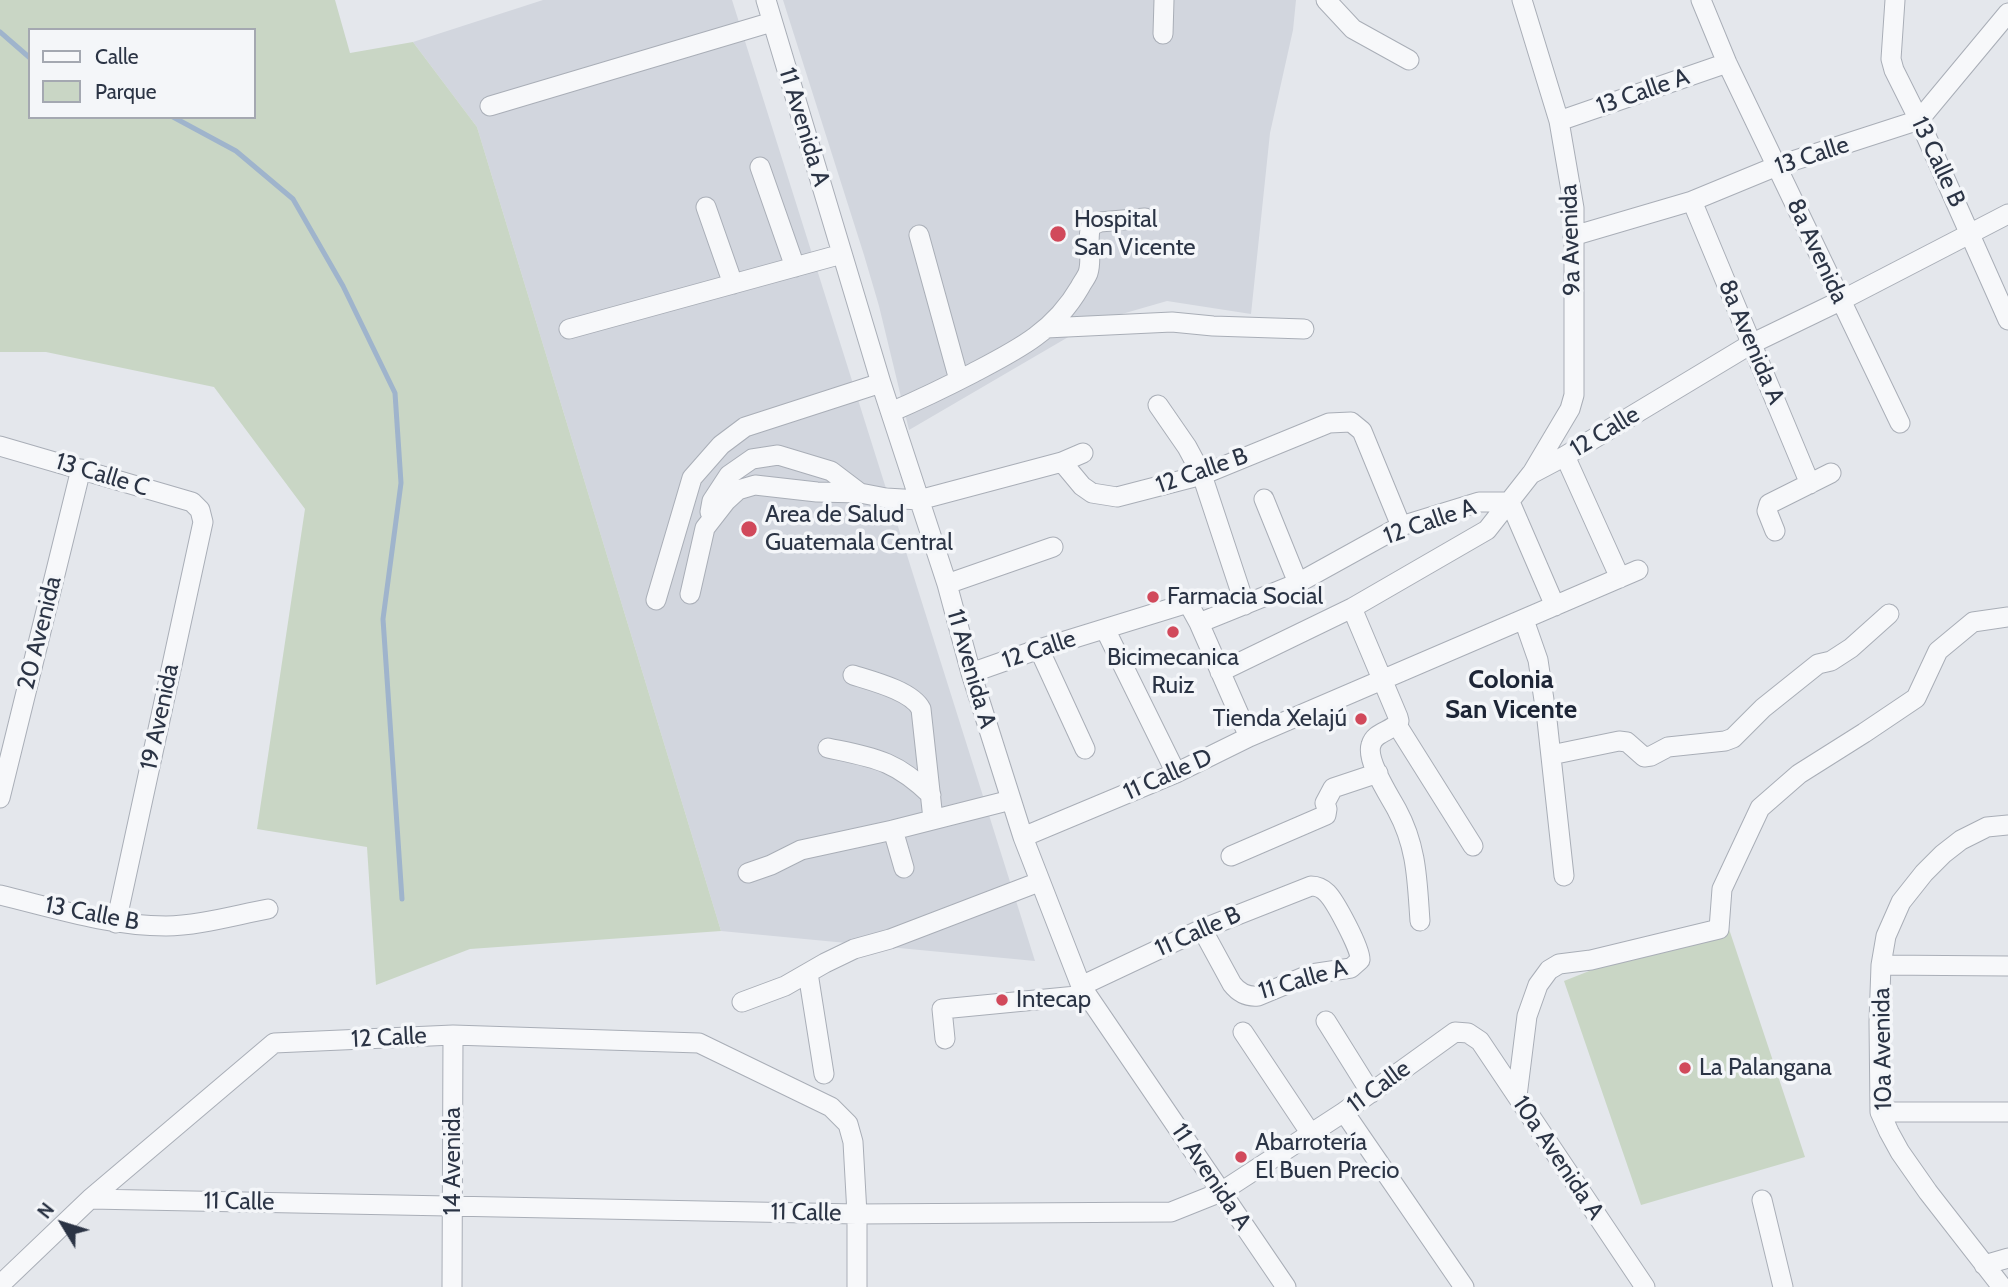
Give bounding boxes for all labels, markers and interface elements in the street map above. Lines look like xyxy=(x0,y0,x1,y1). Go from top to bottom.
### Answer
legend xyxy=(28,28,256,119)
text: Calle xyxy=(95,44,139,69)
street label: 13 Calle A xyxy=(1593,63,1693,121)
street label: 11 Avenida A xyxy=(772,64,836,190)
text: Parque xyxy=(95,79,157,104)
street label: 13 Calle B xyxy=(1905,113,1971,211)
street label: 13 Calle xyxy=(1771,131,1853,181)
street label: 9a Avenida xyxy=(1555,184,1587,296)
street label: 8a Avenida xyxy=(1780,194,1854,308)
place label: Hospital San Vicente xyxy=(1074,206,1196,262)
marker: Hospital San Vicente xyxy=(1048,224,1068,244)
street label: 8a Avenida A xyxy=(1712,275,1790,409)
street label: 12 Calle xyxy=(1565,400,1645,464)
street label: 12 Calle B xyxy=(1152,442,1252,500)
street label: 13 Calle C xyxy=(52,447,152,503)
street label: 12 Calle A xyxy=(1380,493,1480,551)
place label: Area de Salud Guatemala Central xyxy=(765,501,953,557)
marker: Area de Salud Guatemala Central xyxy=(739,519,759,539)
street label: 20 Avenida xyxy=(12,573,68,693)
place label: Farmacia Social xyxy=(1167,583,1323,611)
marker: Farmacia Social xyxy=(1145,589,1161,605)
street label: 11 Avenida A xyxy=(940,606,1002,732)
marker: Bicimecanica Ruiz xyxy=(1165,624,1181,640)
street label: 12 Calle xyxy=(999,625,1079,675)
place label: Bicimecanica Ruiz xyxy=(1107,644,1239,700)
street label: 19 Avenida xyxy=(135,661,185,773)
district label: Colonia San Vicente xyxy=(1445,664,1577,726)
place label: Tienda Xelajú xyxy=(1213,705,1347,733)
marker: Tienda Xelajú xyxy=(1353,711,1369,727)
street label: 11 Calle D xyxy=(1119,743,1217,807)
street label: 13 Calle B xyxy=(42,891,142,937)
street label: 11 Calle B xyxy=(1151,900,1245,964)
street label: 11 Calle A xyxy=(1255,954,1351,1006)
place label: Intecap xyxy=(1016,986,1091,1014)
street label: 10a Avenida xyxy=(1868,987,1898,1111)
marker: Intecap xyxy=(994,992,1010,1008)
street label: 12 Calle xyxy=(350,1022,428,1054)
place label: La Palangana xyxy=(1699,1054,1832,1082)
street label: 11 Calle xyxy=(1342,1055,1416,1119)
marker: La Palangana xyxy=(1677,1060,1693,1076)
street label: 10a Avenida A xyxy=(1506,1091,1610,1225)
street label: 14 Avenida xyxy=(439,1107,467,1215)
street label: 11 Avenida A xyxy=(1165,1118,1257,1236)
place label: Abarrotería El Buen Precio xyxy=(1255,1129,1400,1185)
marker: Abarrotería El Buen Precio xyxy=(1233,1149,1249,1165)
street label: 11 Calle xyxy=(203,1187,275,1217)
north arrow xyxy=(28,1189,98,1259)
text: N xyxy=(33,1198,59,1223)
street label: 11 Calle xyxy=(770,1198,842,1228)

